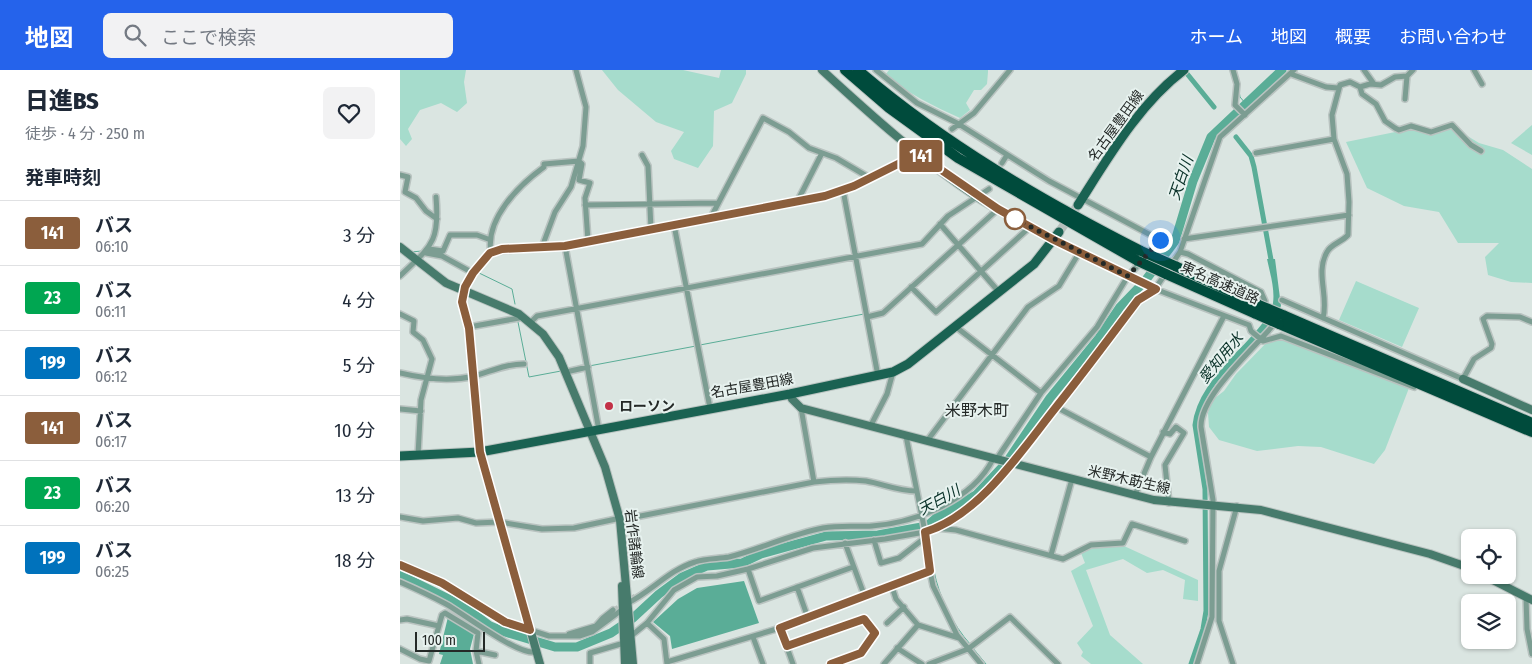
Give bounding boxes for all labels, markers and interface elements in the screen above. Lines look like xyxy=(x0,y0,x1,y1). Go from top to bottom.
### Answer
search box xyxy=(103,13,453,58)
icon: search xyxy=(121,21,149,49)
text: 地図 xyxy=(25,24,73,52)
text: ここで検索 xyxy=(161,26,256,49)
text: ホーム xyxy=(1190,26,1243,48)
text: 地図 xyxy=(1271,26,1307,48)
text: 概要 xyxy=(1335,26,1371,48)
text: お問い合わせ xyxy=(1399,26,1507,48)
text: 日進BS xyxy=(25,87,99,115)
button: heart xyxy=(323,87,375,139)
street label: 名古屋豊田線 xyxy=(1084,87,1148,165)
text: 徒歩 · 4 分 · 250 m xyxy=(25,124,145,143)
line badge: 141 xyxy=(892,140,950,172)
text: 141 xyxy=(909,145,933,167)
water label: 天白川 xyxy=(1165,152,1197,202)
text: 発車時刻 xyxy=(25,166,101,189)
unlabelled marker xyxy=(1004,208,1026,230)
text: バス xyxy=(95,214,133,237)
text: 141 xyxy=(41,222,64,244)
text: 3 分 xyxy=(343,224,375,247)
your location xyxy=(1148,228,1173,253)
text: 06:10 xyxy=(95,237,129,256)
street label: 東名高速道路 xyxy=(1178,258,1262,308)
text: バス xyxy=(95,279,133,302)
text: 23 xyxy=(44,287,61,309)
text: 4 分 xyxy=(342,289,375,312)
text: 06:11 xyxy=(95,302,126,321)
water label: 愛知用水 xyxy=(1195,328,1248,387)
text: バス xyxy=(95,344,133,367)
text: 199 xyxy=(39,352,66,374)
text: 5 分 xyxy=(343,354,375,377)
text: 06:12 xyxy=(95,367,127,386)
street label: 名古屋豊田線 xyxy=(709,370,795,402)
place label: ローソン xyxy=(619,398,675,415)
marker: ローソン xyxy=(603,400,615,412)
district label: 米野木町 xyxy=(945,401,1009,420)
text: バス xyxy=(95,409,133,432)
text: 141 xyxy=(41,417,64,439)
text: 10 分 xyxy=(334,419,375,442)
text: 06:17 xyxy=(95,432,127,451)
street label: 米野木莇生線 xyxy=(1086,462,1172,498)
text: バス xyxy=(95,474,133,497)
water label: 天白川 xyxy=(915,480,965,519)
text: 23 xyxy=(44,482,61,504)
text: 13 分 xyxy=(336,484,375,507)
text: 06:20 xyxy=(95,497,130,516)
street label: 岩作諸輪線 xyxy=(621,508,647,580)
map controls xyxy=(1461,529,1516,649)
button: locate xyxy=(1461,529,1516,584)
text: バス xyxy=(95,539,133,562)
text: 199 xyxy=(39,547,66,569)
text: 18 分 xyxy=(335,549,375,572)
text: 06:25 xyxy=(95,562,129,581)
button: layers xyxy=(1461,594,1516,649)
scale bar xyxy=(415,629,485,652)
text: 100 m xyxy=(422,632,456,649)

